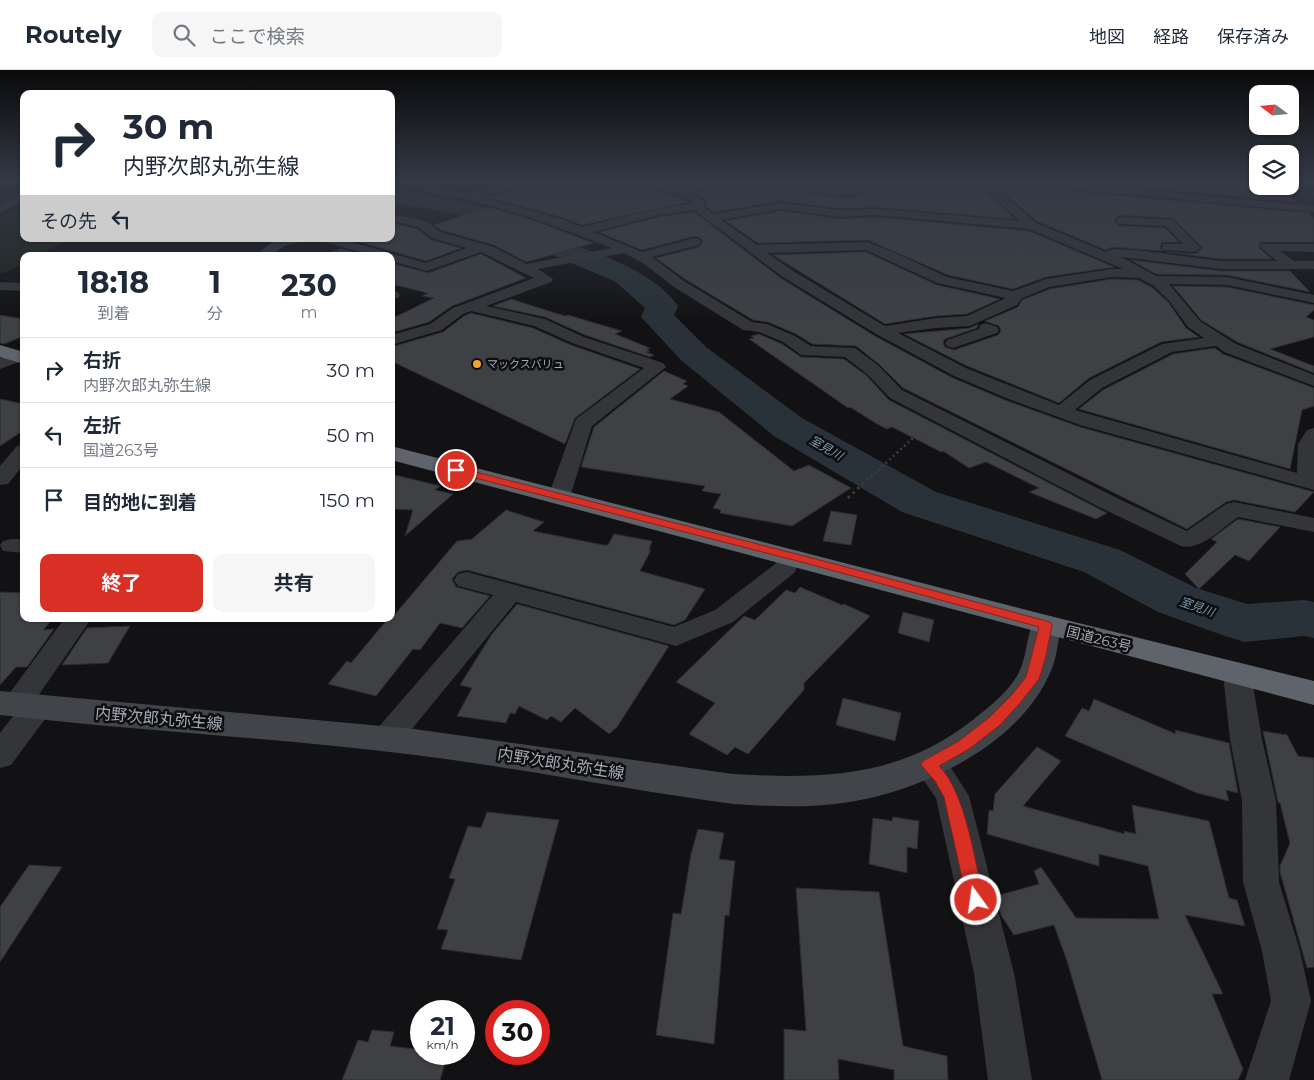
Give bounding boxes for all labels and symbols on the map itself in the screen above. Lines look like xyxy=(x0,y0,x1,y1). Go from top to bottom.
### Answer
north arrow xyxy=(1249,85,1299,135)
place label: マックスバリュ xyxy=(487,357,564,371)
marker: マックスバリュ xyxy=(471,358,483,370)
water label: 室見川 xyxy=(807,432,847,464)
pin xyxy=(435,449,477,491)
water label: 室見川 xyxy=(1178,594,1219,620)
street label: 国道263号 xyxy=(1065,622,1133,656)
street label: 内野次郎丸弥生線 xyxy=(94,703,224,734)
street label: 内野次郎丸弥生線 xyxy=(496,744,626,783)
position arrow xyxy=(949,873,1001,925)
speed limit sign: 30 xyxy=(485,1000,550,1065)

